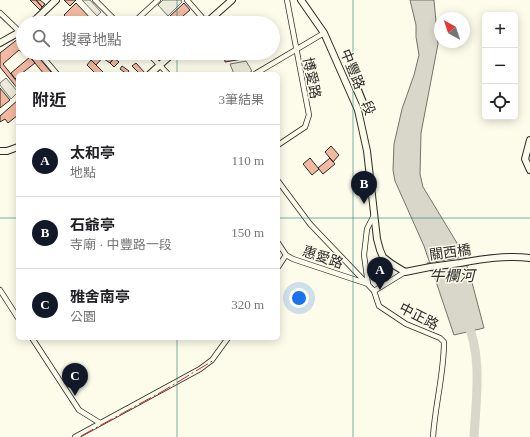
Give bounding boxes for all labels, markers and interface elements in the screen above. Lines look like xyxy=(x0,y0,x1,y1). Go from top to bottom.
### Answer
north arrow xyxy=(434,12,470,48)
map controls xyxy=(482,12,518,120)
button: + xyxy=(482,12,518,48)
search box xyxy=(16,16,280,60)
icon: search xyxy=(30,27,52,49)
text: 搜尋地點 xyxy=(62,32,122,48)
street label: 中豐路一段 xyxy=(337,47,378,117)
button: − xyxy=(482,48,518,84)
street label: 博愛路 xyxy=(300,56,323,100)
button: locate xyxy=(482,84,518,120)
text: 附近 xyxy=(32,91,66,110)
text: 3筆結果 xyxy=(218,92,264,107)
text: 太和亭 xyxy=(70,145,115,161)
text: A xyxy=(40,153,50,168)
text: 110 m xyxy=(232,153,264,168)
text: 地點 xyxy=(70,165,96,180)
pin: B xyxy=(351,171,377,204)
text: 石爺亭 xyxy=(70,217,115,233)
text: B xyxy=(41,225,49,240)
text: 150 m xyxy=(231,225,264,240)
text: 寺廟 · 中豐路一段 xyxy=(70,237,172,252)
street label: 關西橋 xyxy=(428,242,472,263)
street label: 惠愛路 xyxy=(301,244,345,271)
pin: A xyxy=(367,257,393,290)
water label: 牛欄河 xyxy=(429,268,477,284)
your location xyxy=(289,288,309,308)
text: 雅舍南亭 xyxy=(70,289,130,305)
text: C xyxy=(40,297,50,312)
text: 320 m xyxy=(231,297,264,312)
street label: 中正路 xyxy=(397,300,441,333)
text: 公園 xyxy=(70,309,96,324)
pin: C xyxy=(62,363,88,396)

